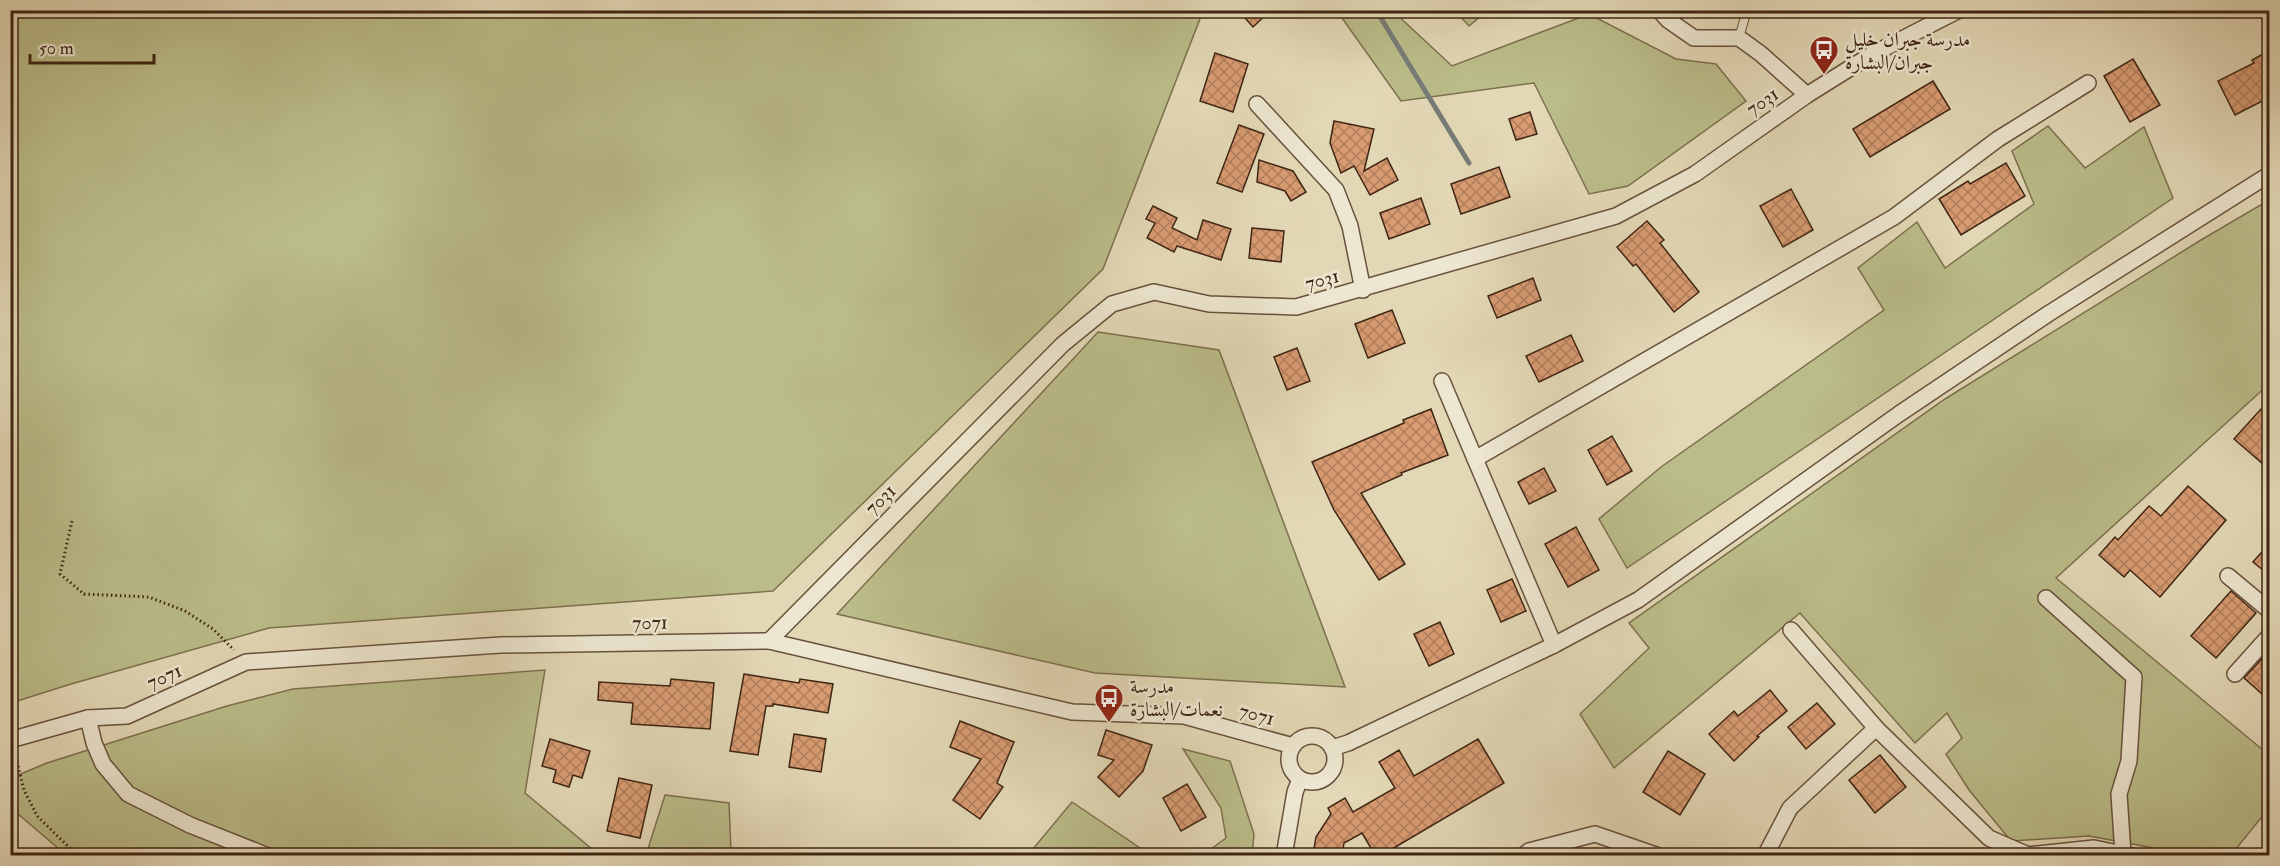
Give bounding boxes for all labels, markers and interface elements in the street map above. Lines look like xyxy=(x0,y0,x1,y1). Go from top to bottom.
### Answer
scale bar xyxy=(30,27,154,65)
place label: مدرسة جبران خليل جبران/البشارة xyxy=(1845,27,1970,75)
bus stop icon: مدرسة جبران خليل جبران/البشارة xyxy=(1808,34,1840,76)
text: 50 m xyxy=(39,37,74,60)
street label: 7031 xyxy=(1741,81,1783,121)
street label: 7031 xyxy=(1302,263,1342,296)
street label: 7031 xyxy=(859,478,901,520)
street label: 7071 xyxy=(632,610,668,635)
street label: 7071 xyxy=(143,658,186,695)
place label: مدرسة نعمات/البشارة xyxy=(1130,674,1223,722)
bus stop icon: مدرسة نعمات/البشارة xyxy=(1093,682,1125,724)
street label: 7071 xyxy=(1236,698,1277,731)

